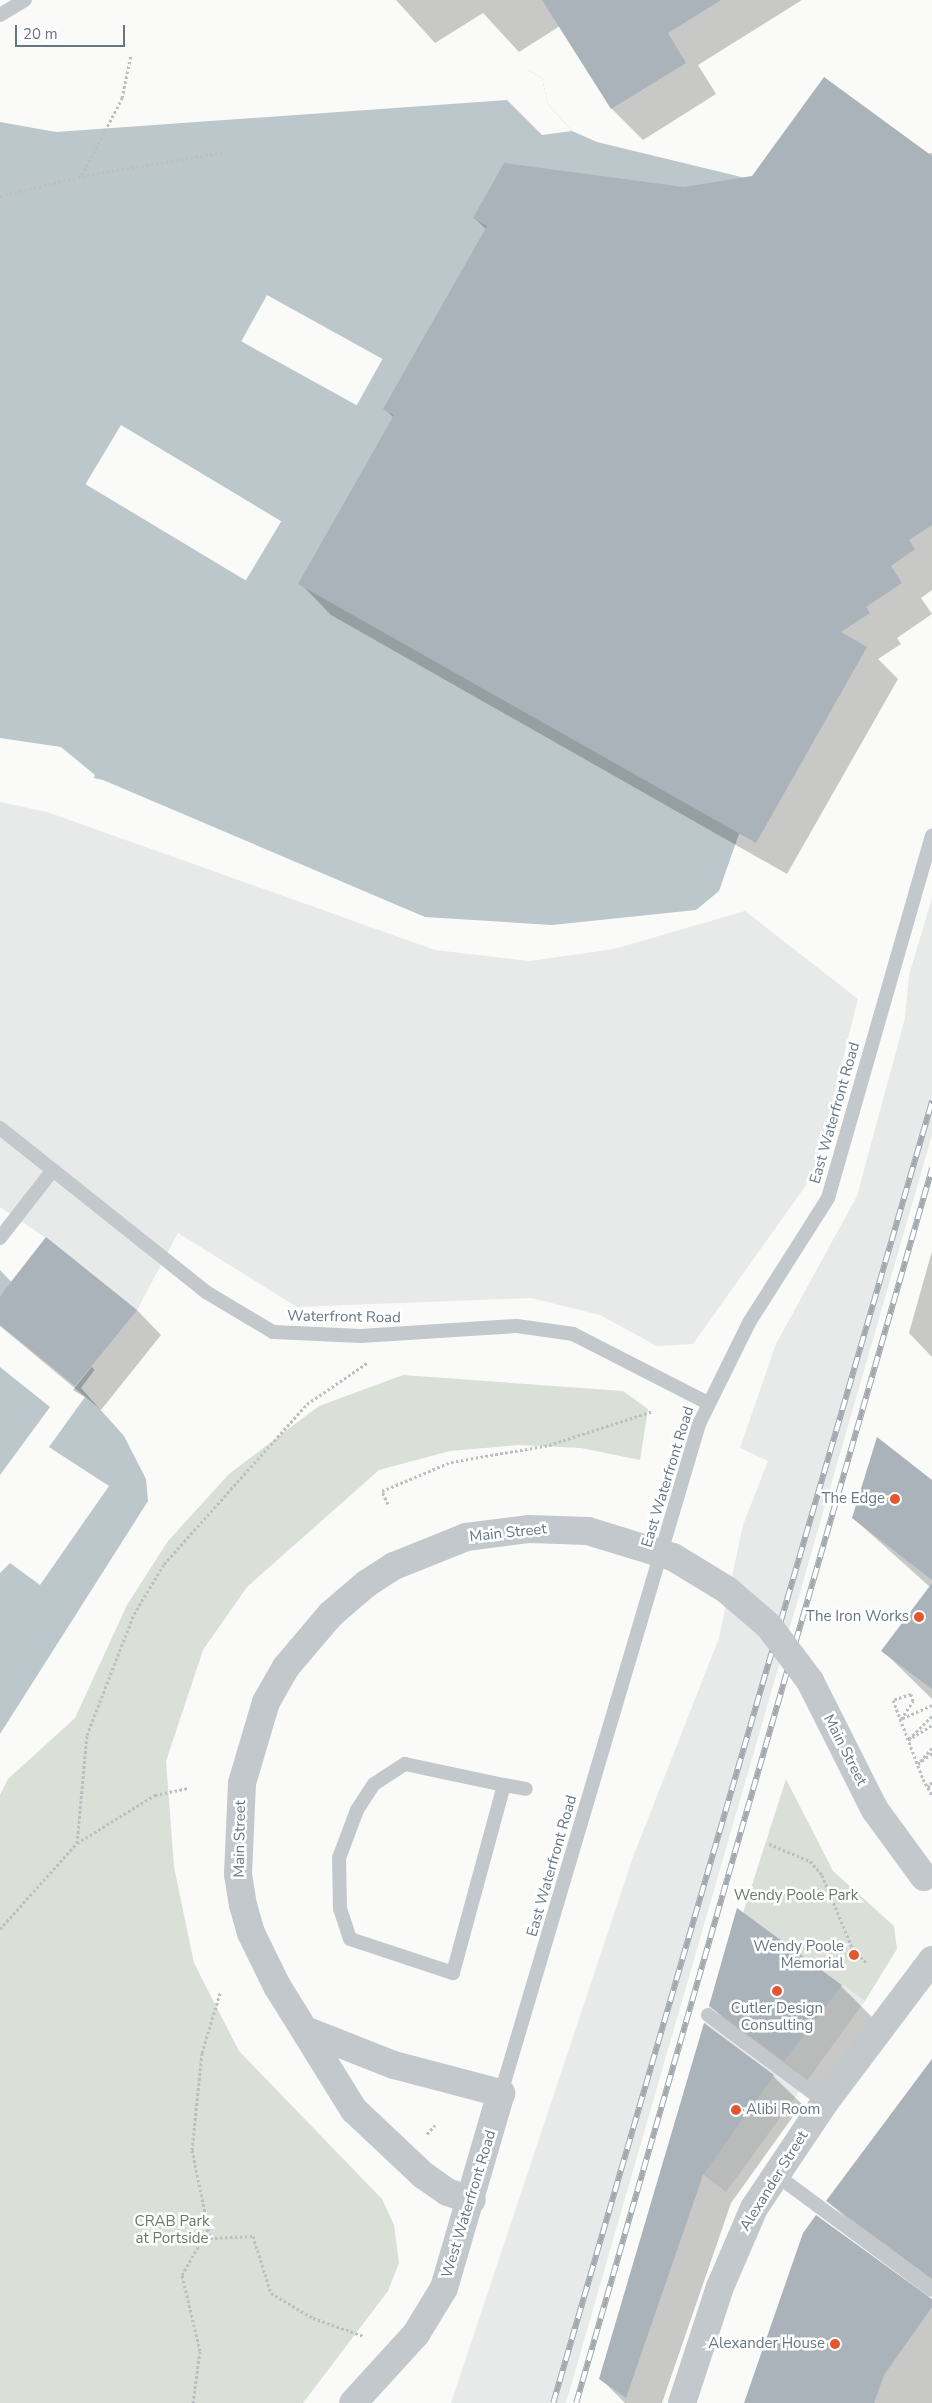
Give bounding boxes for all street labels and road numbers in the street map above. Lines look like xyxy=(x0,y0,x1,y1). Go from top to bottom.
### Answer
street label: East Waterfront Road xyxy=(806,1040,864,1186)
street label: Waterfront Road xyxy=(287,1307,401,1327)
street label: East Waterfront Road xyxy=(638,1404,698,1550)
street label: Main Street xyxy=(468,1520,548,1546)
street label: Main Street xyxy=(819,1711,871,1789)
street label: East Waterfront Road xyxy=(523,1793,581,1939)
street label: Main Street xyxy=(230,1800,250,1878)
street label: West Waterfront Road xyxy=(438,2128,500,2280)
street label: Alexander Street xyxy=(736,2128,812,2234)

